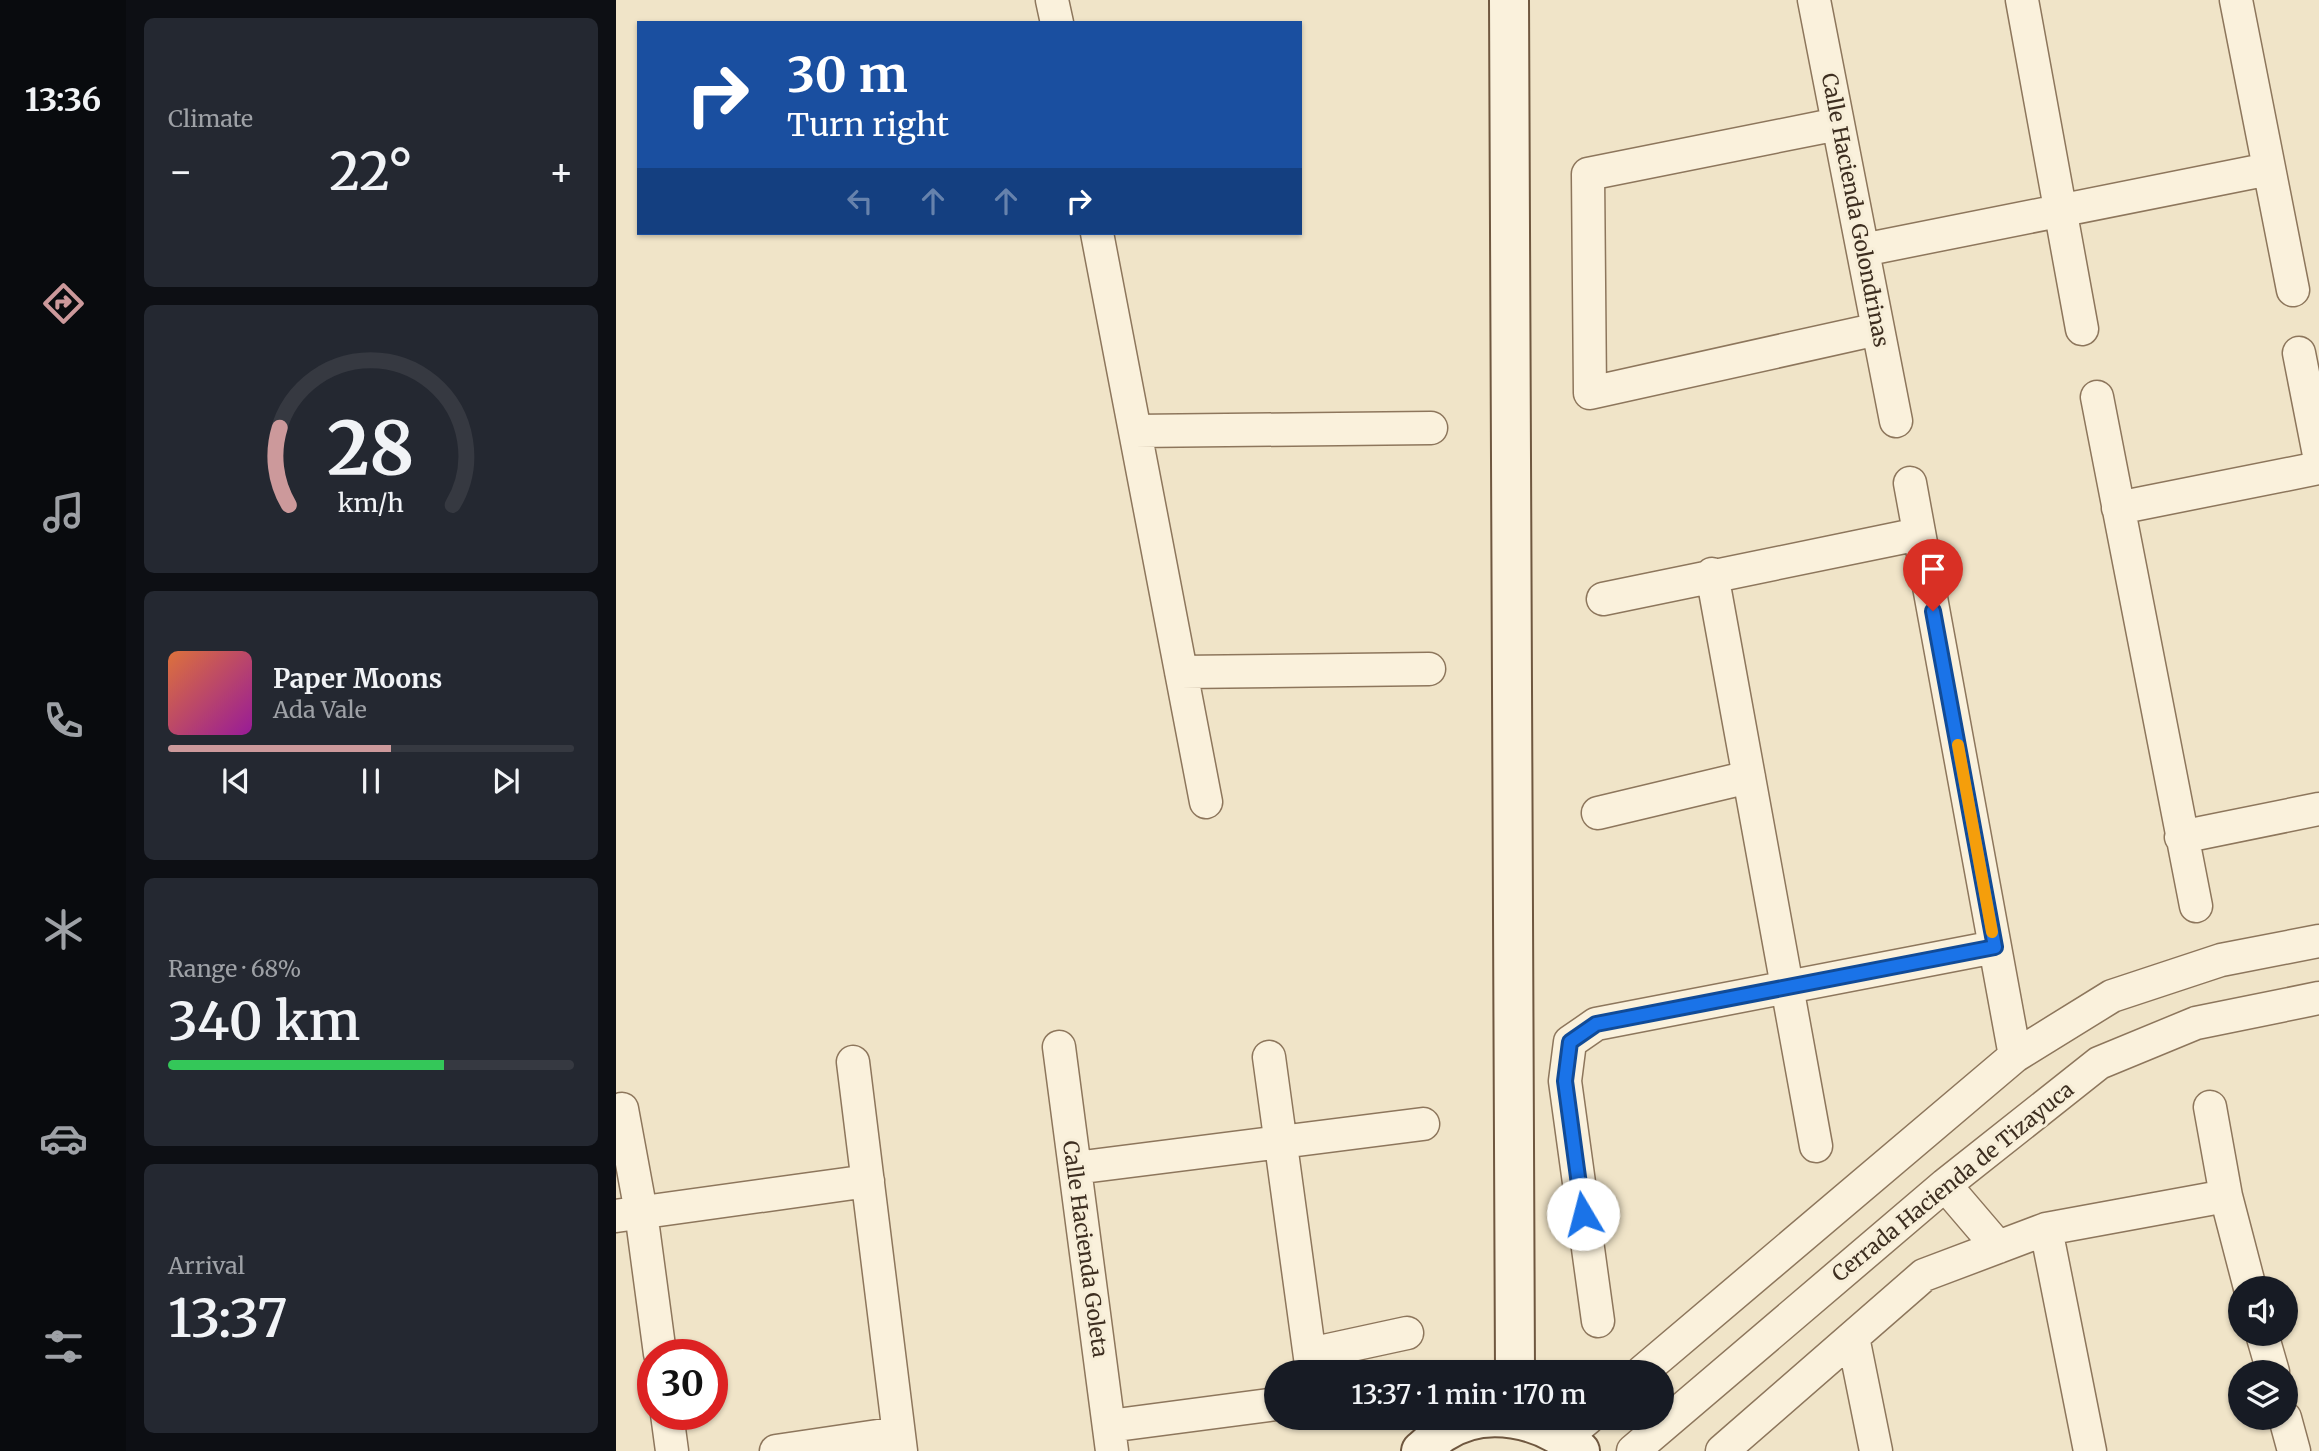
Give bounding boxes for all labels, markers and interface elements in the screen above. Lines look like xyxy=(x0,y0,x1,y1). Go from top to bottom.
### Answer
text: 30 m xyxy=(787,44,908,105)
icon: right xyxy=(672,49,763,140)
street label: Calle Hacienda Golondrinas xyxy=(1816,71,1895,349)
text: 13:36 xyxy=(25,80,101,120)
text: Climate xyxy=(168,104,253,133)
text: Turn right xyxy=(787,105,949,145)
text: 22° xyxy=(329,139,413,204)
text: − xyxy=(168,148,193,195)
text: + xyxy=(549,148,574,195)
icon: left xyxy=(841,182,879,220)
icon: ahead xyxy=(914,182,952,220)
icon: ahead xyxy=(987,182,1025,220)
icon: right xyxy=(1060,182,1098,220)
icon: directions xyxy=(39,279,88,328)
text: 28 xyxy=(327,403,415,495)
text: km/h xyxy=(338,487,404,519)
icon: music xyxy=(39,488,88,537)
pin xyxy=(1903,539,1963,611)
icon: arrive xyxy=(1914,550,1952,588)
text: Paper Moons xyxy=(273,662,442,695)
text: Ada Vale xyxy=(273,695,367,724)
icon: phone xyxy=(39,696,88,745)
icon: previous xyxy=(217,762,255,800)
icon: pause xyxy=(352,762,390,800)
icon: next xyxy=(487,762,525,800)
icon: climate xyxy=(39,905,88,954)
text: Range · 68% xyxy=(168,954,301,983)
text: 340 km xyxy=(168,989,360,1054)
street label: Cerrada Hacienda de Tizayuca xyxy=(1826,1076,2079,1287)
icon: car xyxy=(39,1114,88,1163)
street label: Calle Hacienda Goleta xyxy=(1057,1139,1114,1359)
position arrow xyxy=(1546,1177,1620,1251)
text: Arrival xyxy=(168,1251,245,1280)
map controls xyxy=(2228,1276,2298,1430)
button: sound xyxy=(2228,1276,2298,1346)
text: 13:37 xyxy=(168,1286,287,1351)
icon: filters xyxy=(39,1322,88,1371)
speed limit sign: 30 xyxy=(637,1339,728,1430)
button: layers xyxy=(2228,1360,2298,1430)
text: 13:37 · 1 min · 170 m xyxy=(1351,1378,1587,1411)

